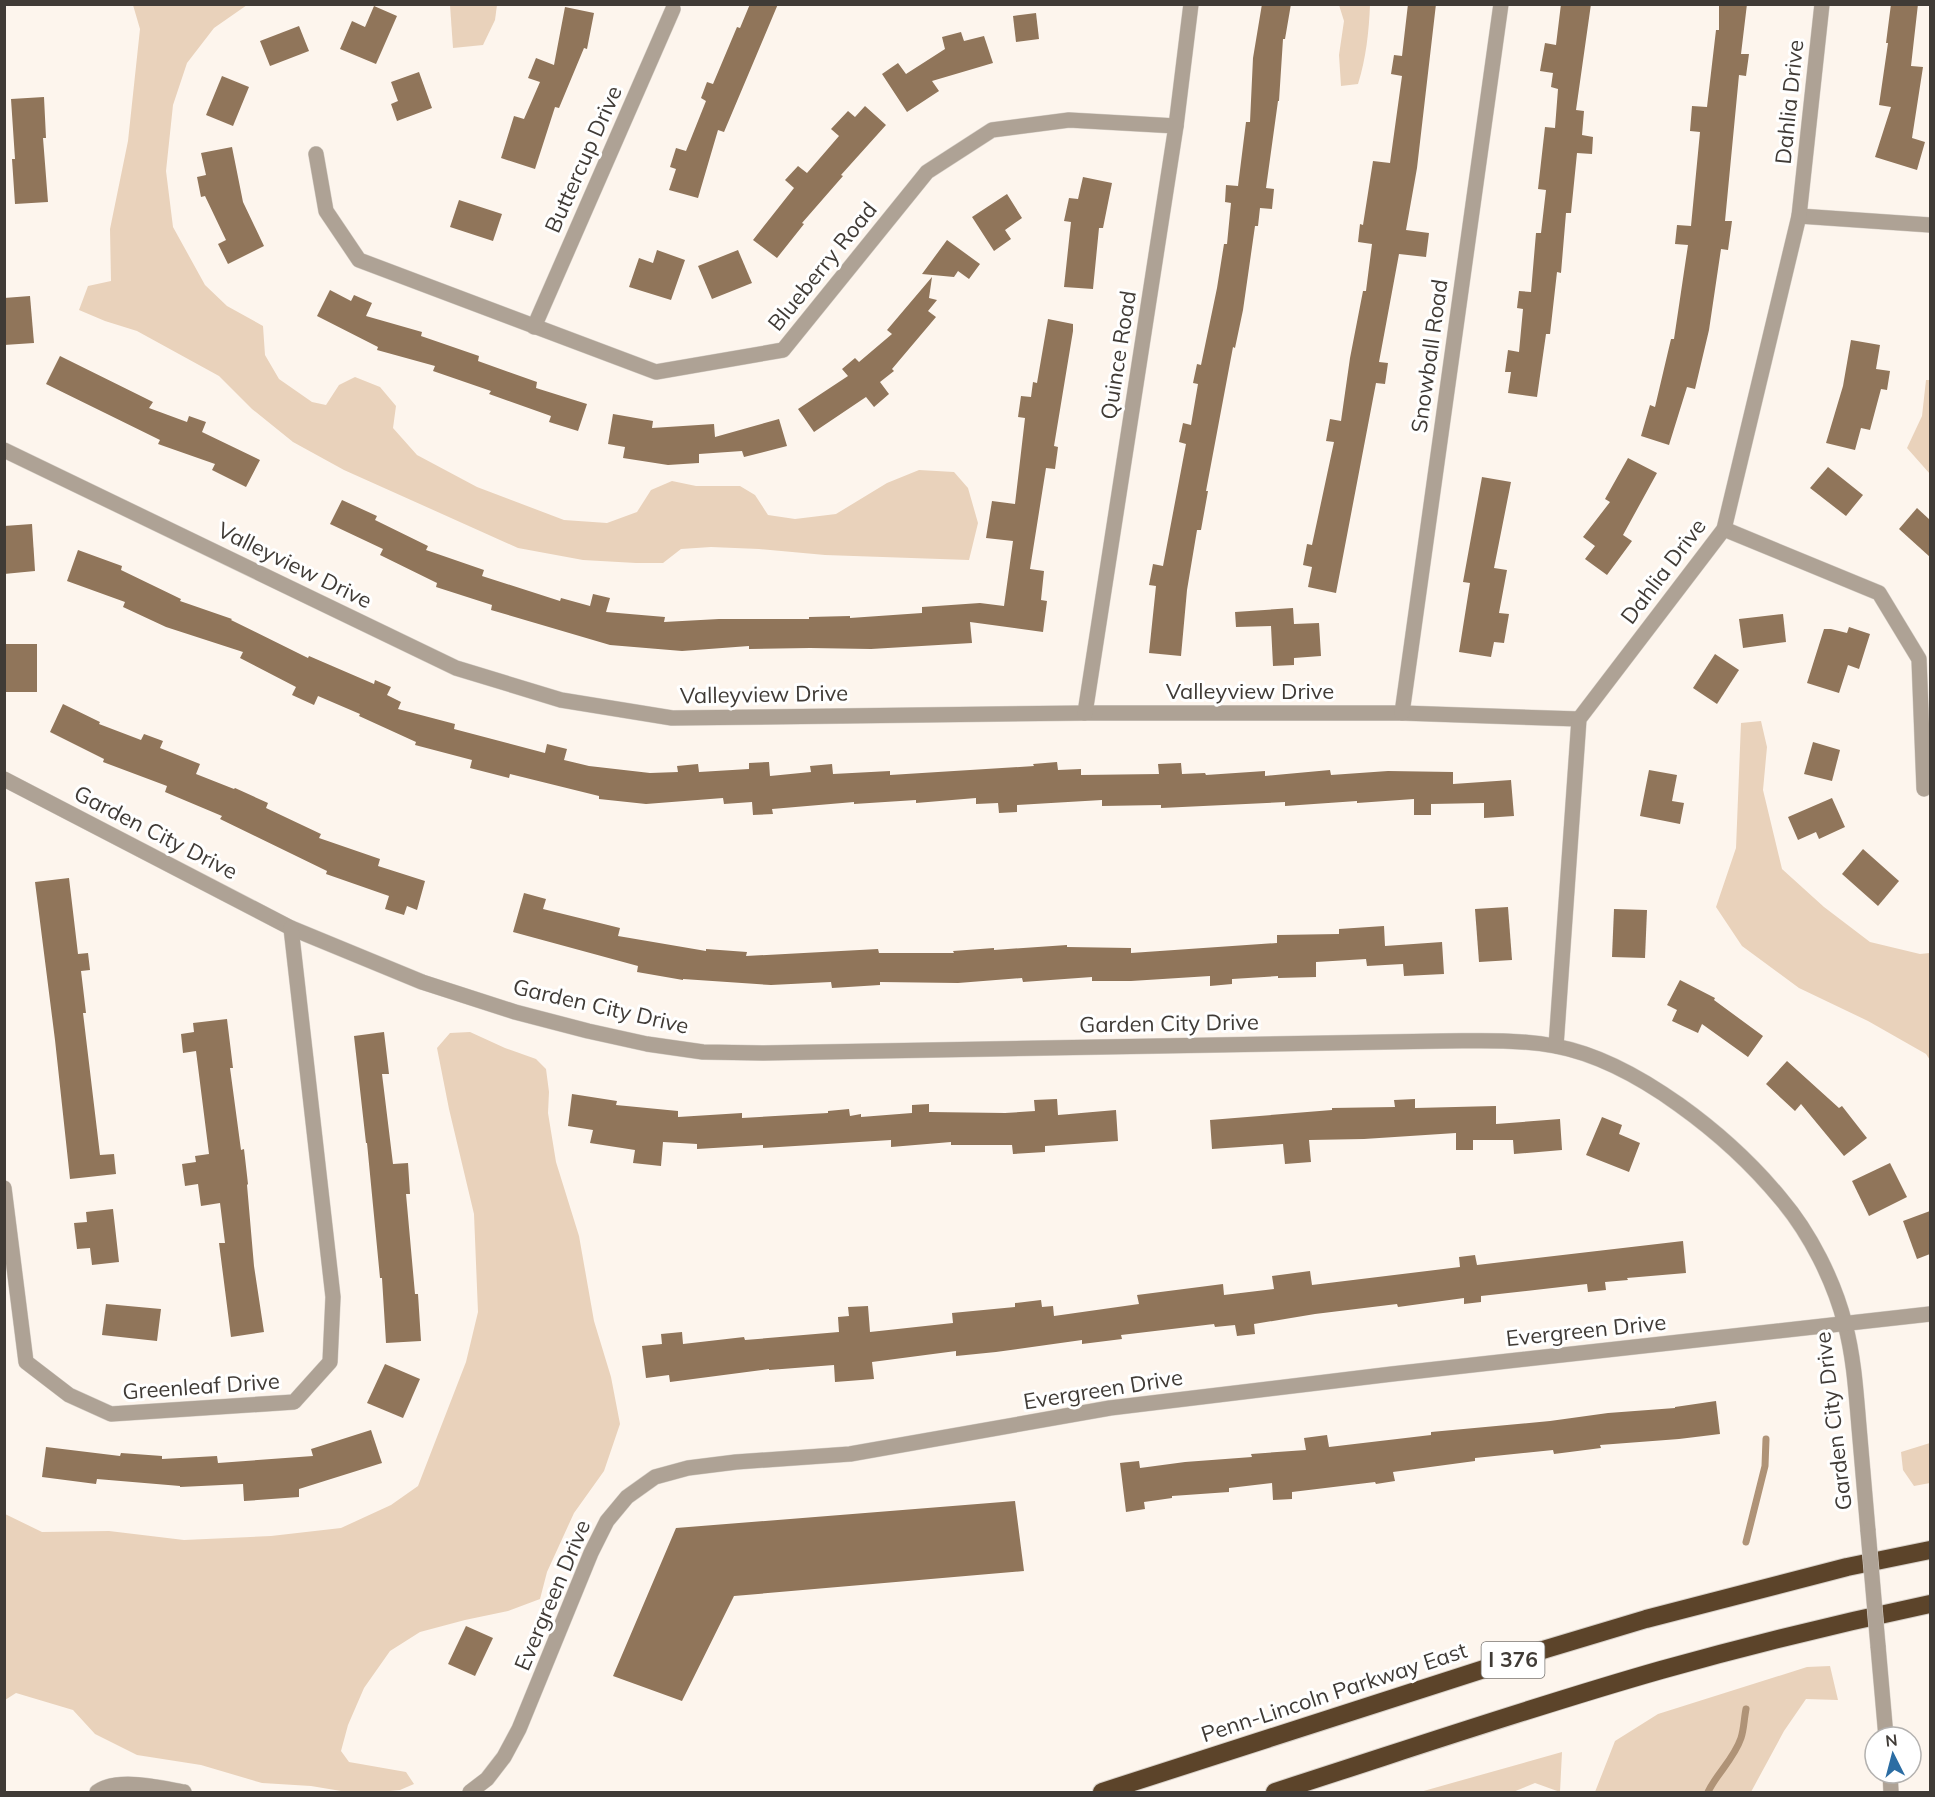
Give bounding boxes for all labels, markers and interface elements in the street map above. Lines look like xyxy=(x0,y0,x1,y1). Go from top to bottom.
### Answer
street label: Dahlia Drive xyxy=(1769,38,1809,166)
street label: Buttercup Drive xyxy=(538,81,628,237)
street label: Blueberry Road xyxy=(761,196,883,336)
street label: Snowball Road xyxy=(1404,277,1454,435)
street label: Quince Road xyxy=(1094,289,1142,421)
street label: Dahlia Drive xyxy=(1614,513,1712,629)
street label: Valleyview Drive xyxy=(213,516,377,614)
street label: Valleyview Drive xyxy=(1166,677,1334,705)
street label: Valleyview Drive xyxy=(680,679,848,709)
street label: Garden City Drive xyxy=(70,779,242,885)
street label: Garden City Drive xyxy=(510,972,692,1040)
street label: Garden City Drive xyxy=(1079,1007,1259,1039)
street label: Evergreen Drive xyxy=(1505,1308,1667,1352)
street label: Garden City Drive xyxy=(1808,1330,1858,1512)
street label: Evergreen Drive xyxy=(1021,1363,1185,1415)
street label: Greenleaf Drive xyxy=(121,1367,281,1405)
street label: Evergreen Drive xyxy=(508,1515,596,1675)
street label: Penn-Lincoln Parkway East xyxy=(1197,1636,1471,1748)
road number: I 376 xyxy=(1482,1642,1544,1678)
north arrow xyxy=(1863,1725,1923,1785)
text: N xyxy=(1884,1730,1898,1751)

